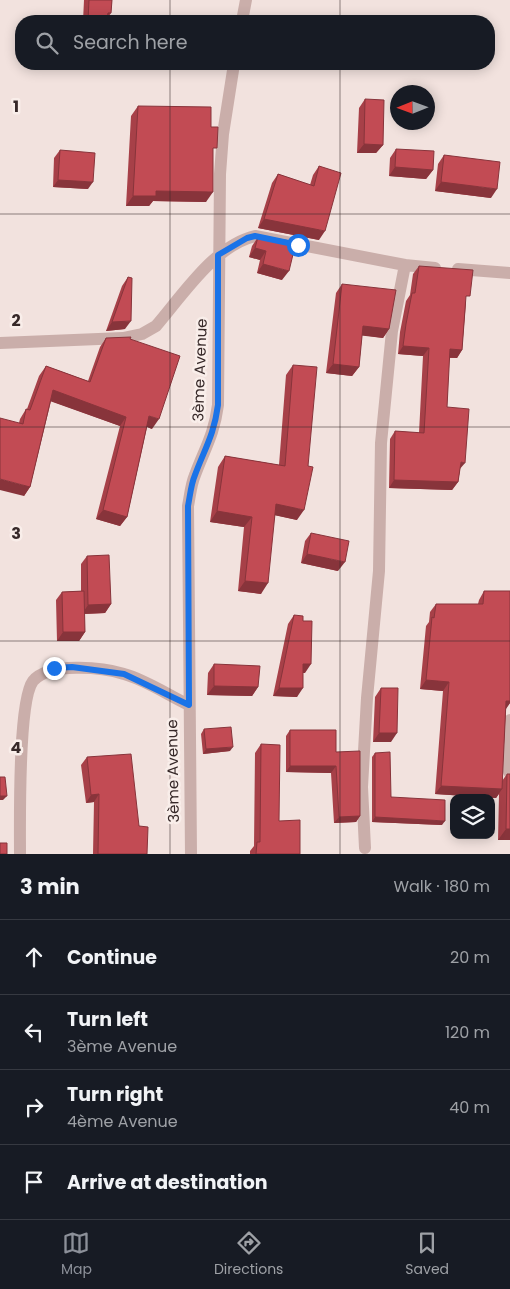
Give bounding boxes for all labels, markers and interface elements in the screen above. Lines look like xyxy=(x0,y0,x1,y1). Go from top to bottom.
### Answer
search box xyxy=(15,15,495,70)
icon: search xyxy=(33,29,61,57)
text: Search here xyxy=(73,29,187,56)
north arrow xyxy=(390,85,435,130)
text: 1 xyxy=(13,95,19,118)
route start xyxy=(287,234,310,257)
text: 2 xyxy=(11,309,21,332)
street label: 3ème Avenue xyxy=(187,318,212,422)
text: 3 xyxy=(11,522,21,545)
route end xyxy=(43,657,66,680)
street label: 3ème Avenue xyxy=(161,719,184,823)
text: 4 xyxy=(11,736,22,759)
map controls xyxy=(450,794,495,839)
button: layers xyxy=(450,794,495,839)
text: 3 min xyxy=(20,872,80,901)
text: Walk · 180 m xyxy=(393,875,490,898)
icon: ahead xyxy=(20,943,48,971)
text: Continue xyxy=(67,944,157,971)
text: 20 m xyxy=(450,946,490,969)
text: Turn left xyxy=(67,1006,148,1033)
icon: left xyxy=(20,1018,48,1046)
text: 120 m xyxy=(445,1021,490,1044)
text: 3ème Avenue xyxy=(67,1035,177,1058)
text: Turn right xyxy=(67,1081,163,1108)
icon: right xyxy=(20,1093,48,1121)
text: 40 m xyxy=(449,1096,490,1119)
text: 4ème Avenue xyxy=(67,1110,178,1133)
icon: arrive xyxy=(20,1168,48,1196)
text: Arrive at destination xyxy=(67,1169,268,1196)
tab: Map xyxy=(61,1229,92,1280)
tab: Directions xyxy=(214,1229,283,1280)
tab: Saved xyxy=(405,1229,449,1280)

